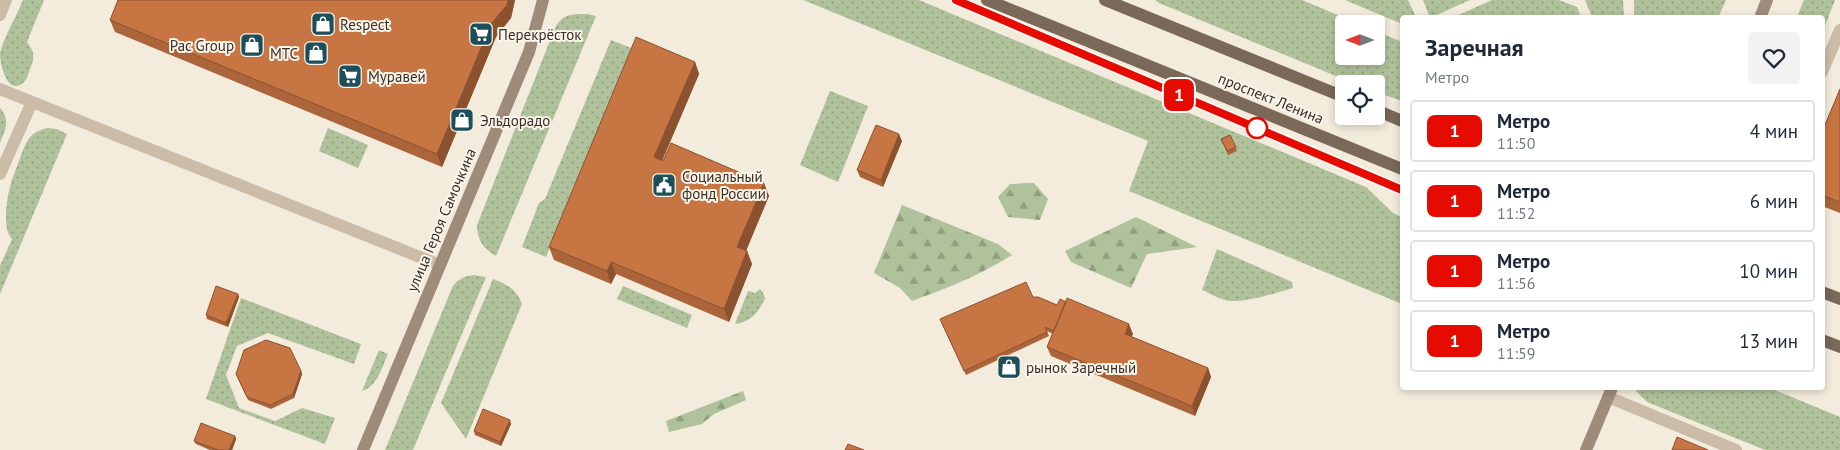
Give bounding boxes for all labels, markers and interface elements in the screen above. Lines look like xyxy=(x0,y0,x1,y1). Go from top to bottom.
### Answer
shop icon: Respect xyxy=(310,11,336,37)
place label: Respect xyxy=(340,15,390,34)
north arrow xyxy=(1335,15,1385,65)
map controls xyxy=(1335,15,1385,125)
supermarket icon: Перекрёсток xyxy=(468,21,494,47)
place label: Перекрёсток xyxy=(498,25,582,44)
shop icon: Pac Group xyxy=(239,32,265,58)
text: Заречная xyxy=(1425,32,1524,63)
button: heart xyxy=(1748,32,1800,84)
place label: Pac Group xyxy=(170,36,234,55)
shop icon: МТС xyxy=(303,40,329,66)
place label: МТС xyxy=(270,44,298,63)
supermarket icon: Муравей xyxy=(337,63,363,89)
place label: Муравей xyxy=(368,67,426,86)
text: Метро xyxy=(1425,67,1469,87)
street label: проспект Ленина xyxy=(1216,68,1326,128)
button: locate xyxy=(1335,75,1385,125)
line badge: 1 xyxy=(1163,79,1195,111)
text: 1 xyxy=(1174,83,1184,106)
shop icon: Эльдорадо xyxy=(449,107,475,133)
text: Метро xyxy=(1497,109,1550,133)
place label: Эльдорадо xyxy=(480,111,550,130)
unlabelled marker xyxy=(1246,117,1268,139)
text: 1 xyxy=(1449,119,1460,142)
text: 4 мин xyxy=(1750,119,1798,143)
text: 11:50 xyxy=(1497,133,1535,153)
street label: улица Героя Самочкина xyxy=(402,145,480,295)
place label: Социальный фонд России xyxy=(682,167,766,203)
public building icon: Социальный фонд России xyxy=(651,172,677,198)
text: Метро xyxy=(1497,179,1550,203)
text: 1 xyxy=(1449,189,1460,212)
text: 6 мин xyxy=(1750,189,1798,213)
text: 11:52 xyxy=(1497,203,1535,223)
text: Метро xyxy=(1497,249,1550,273)
text: 1 xyxy=(1449,259,1460,282)
text: 10 мин xyxy=(1739,259,1798,283)
text: 11:56 xyxy=(1497,273,1535,293)
text: Метро xyxy=(1497,319,1550,343)
text: 1 xyxy=(1449,329,1460,352)
text: 13 мин xyxy=(1739,329,1798,353)
text: 11:59 xyxy=(1497,343,1535,363)
shop icon: рынок Заречный xyxy=(996,354,1022,380)
place label: рынок Заречный xyxy=(1026,358,1136,377)

